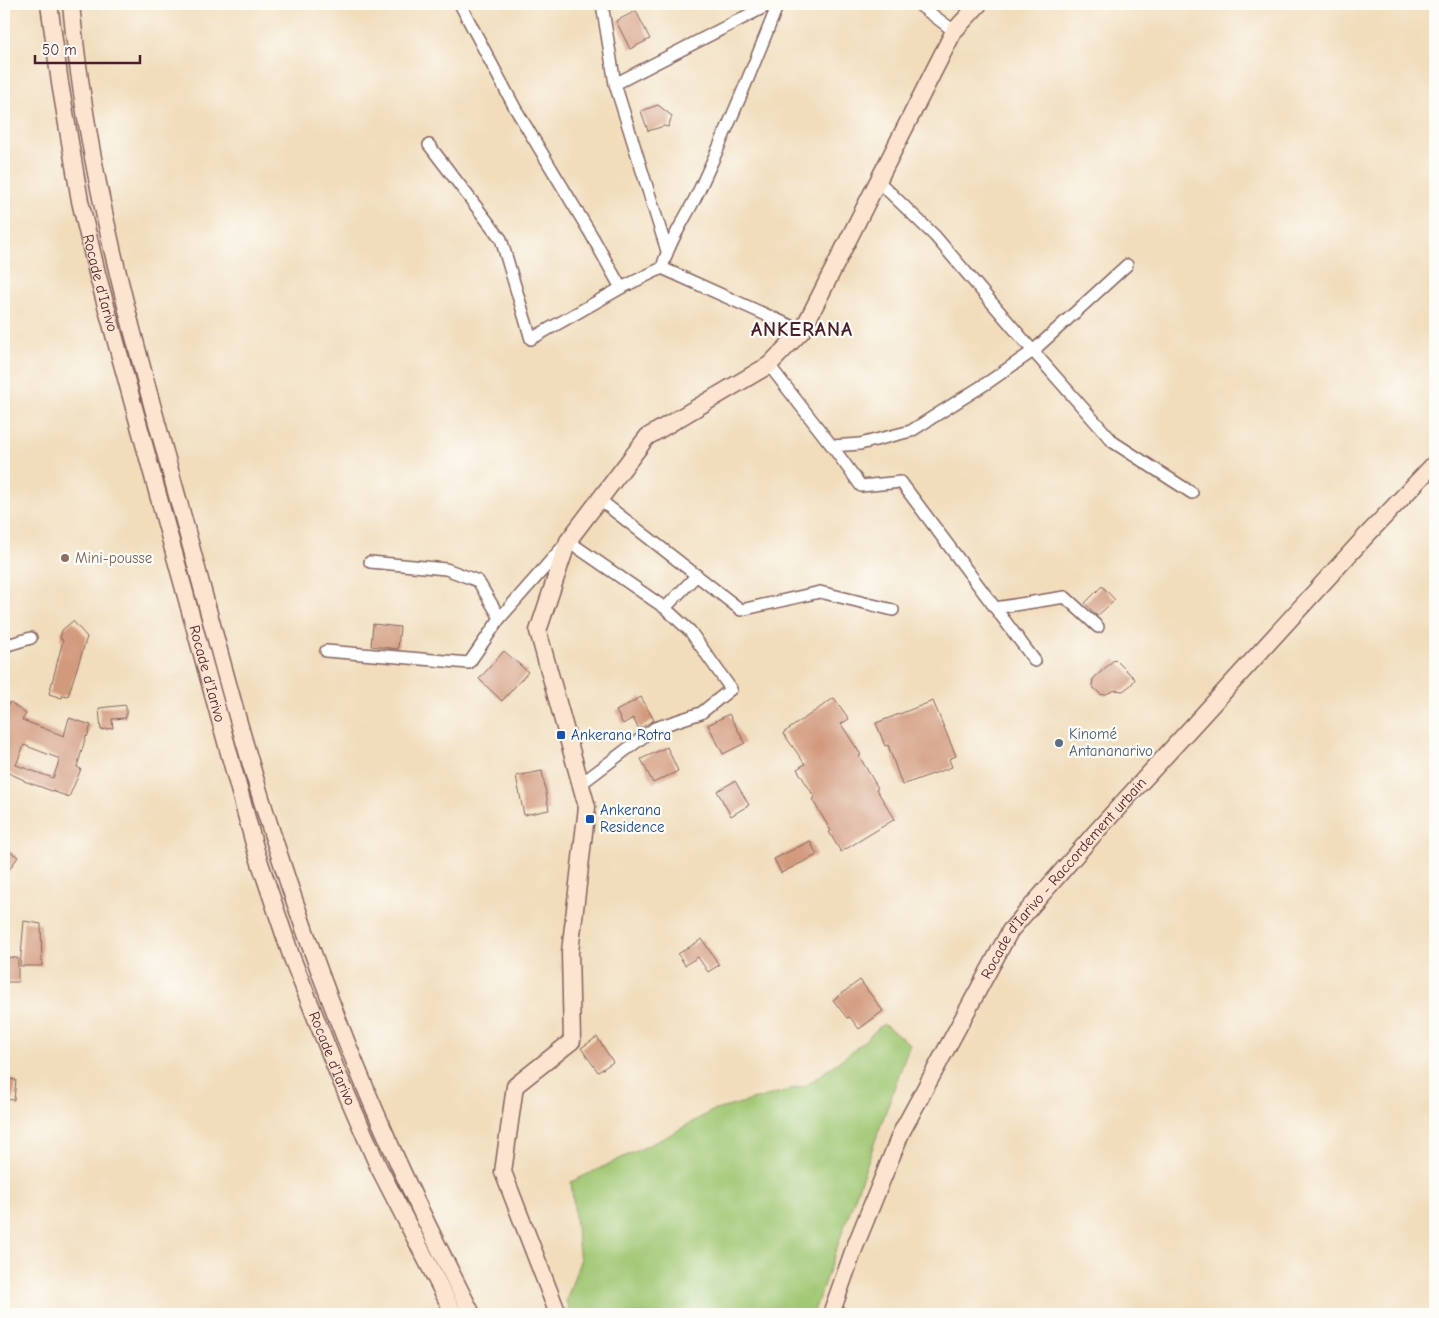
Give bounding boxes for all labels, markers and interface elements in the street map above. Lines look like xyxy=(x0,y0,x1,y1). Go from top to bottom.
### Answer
scale bar xyxy=(35,32,140,64)
text: 50 m xyxy=(42,41,77,59)
street label: Rocade d'Iarivo xyxy=(79,233,122,334)
district label: ANKERANA xyxy=(751,318,853,341)
place label: Mini-pousse xyxy=(75,549,153,567)
marker: Mini-pousse xyxy=(59,552,71,564)
street label: Rocade d'Iarivo xyxy=(185,623,229,724)
place label: Kinomé Antananarivo xyxy=(1069,725,1153,760)
place label: Ankerana Rotra xyxy=(571,726,671,744)
marker: Ankerana Rotra xyxy=(555,729,567,741)
marker: Kinomé Antananarivo xyxy=(1053,737,1065,749)
street label: Rocade d'Iarivo - Raccordement urbain xyxy=(977,774,1150,982)
place label: Ankerana Residence xyxy=(600,801,665,836)
marker: Ankerana Residence xyxy=(584,813,596,825)
street label: Rocade d'Iarivo xyxy=(305,1009,360,1108)

